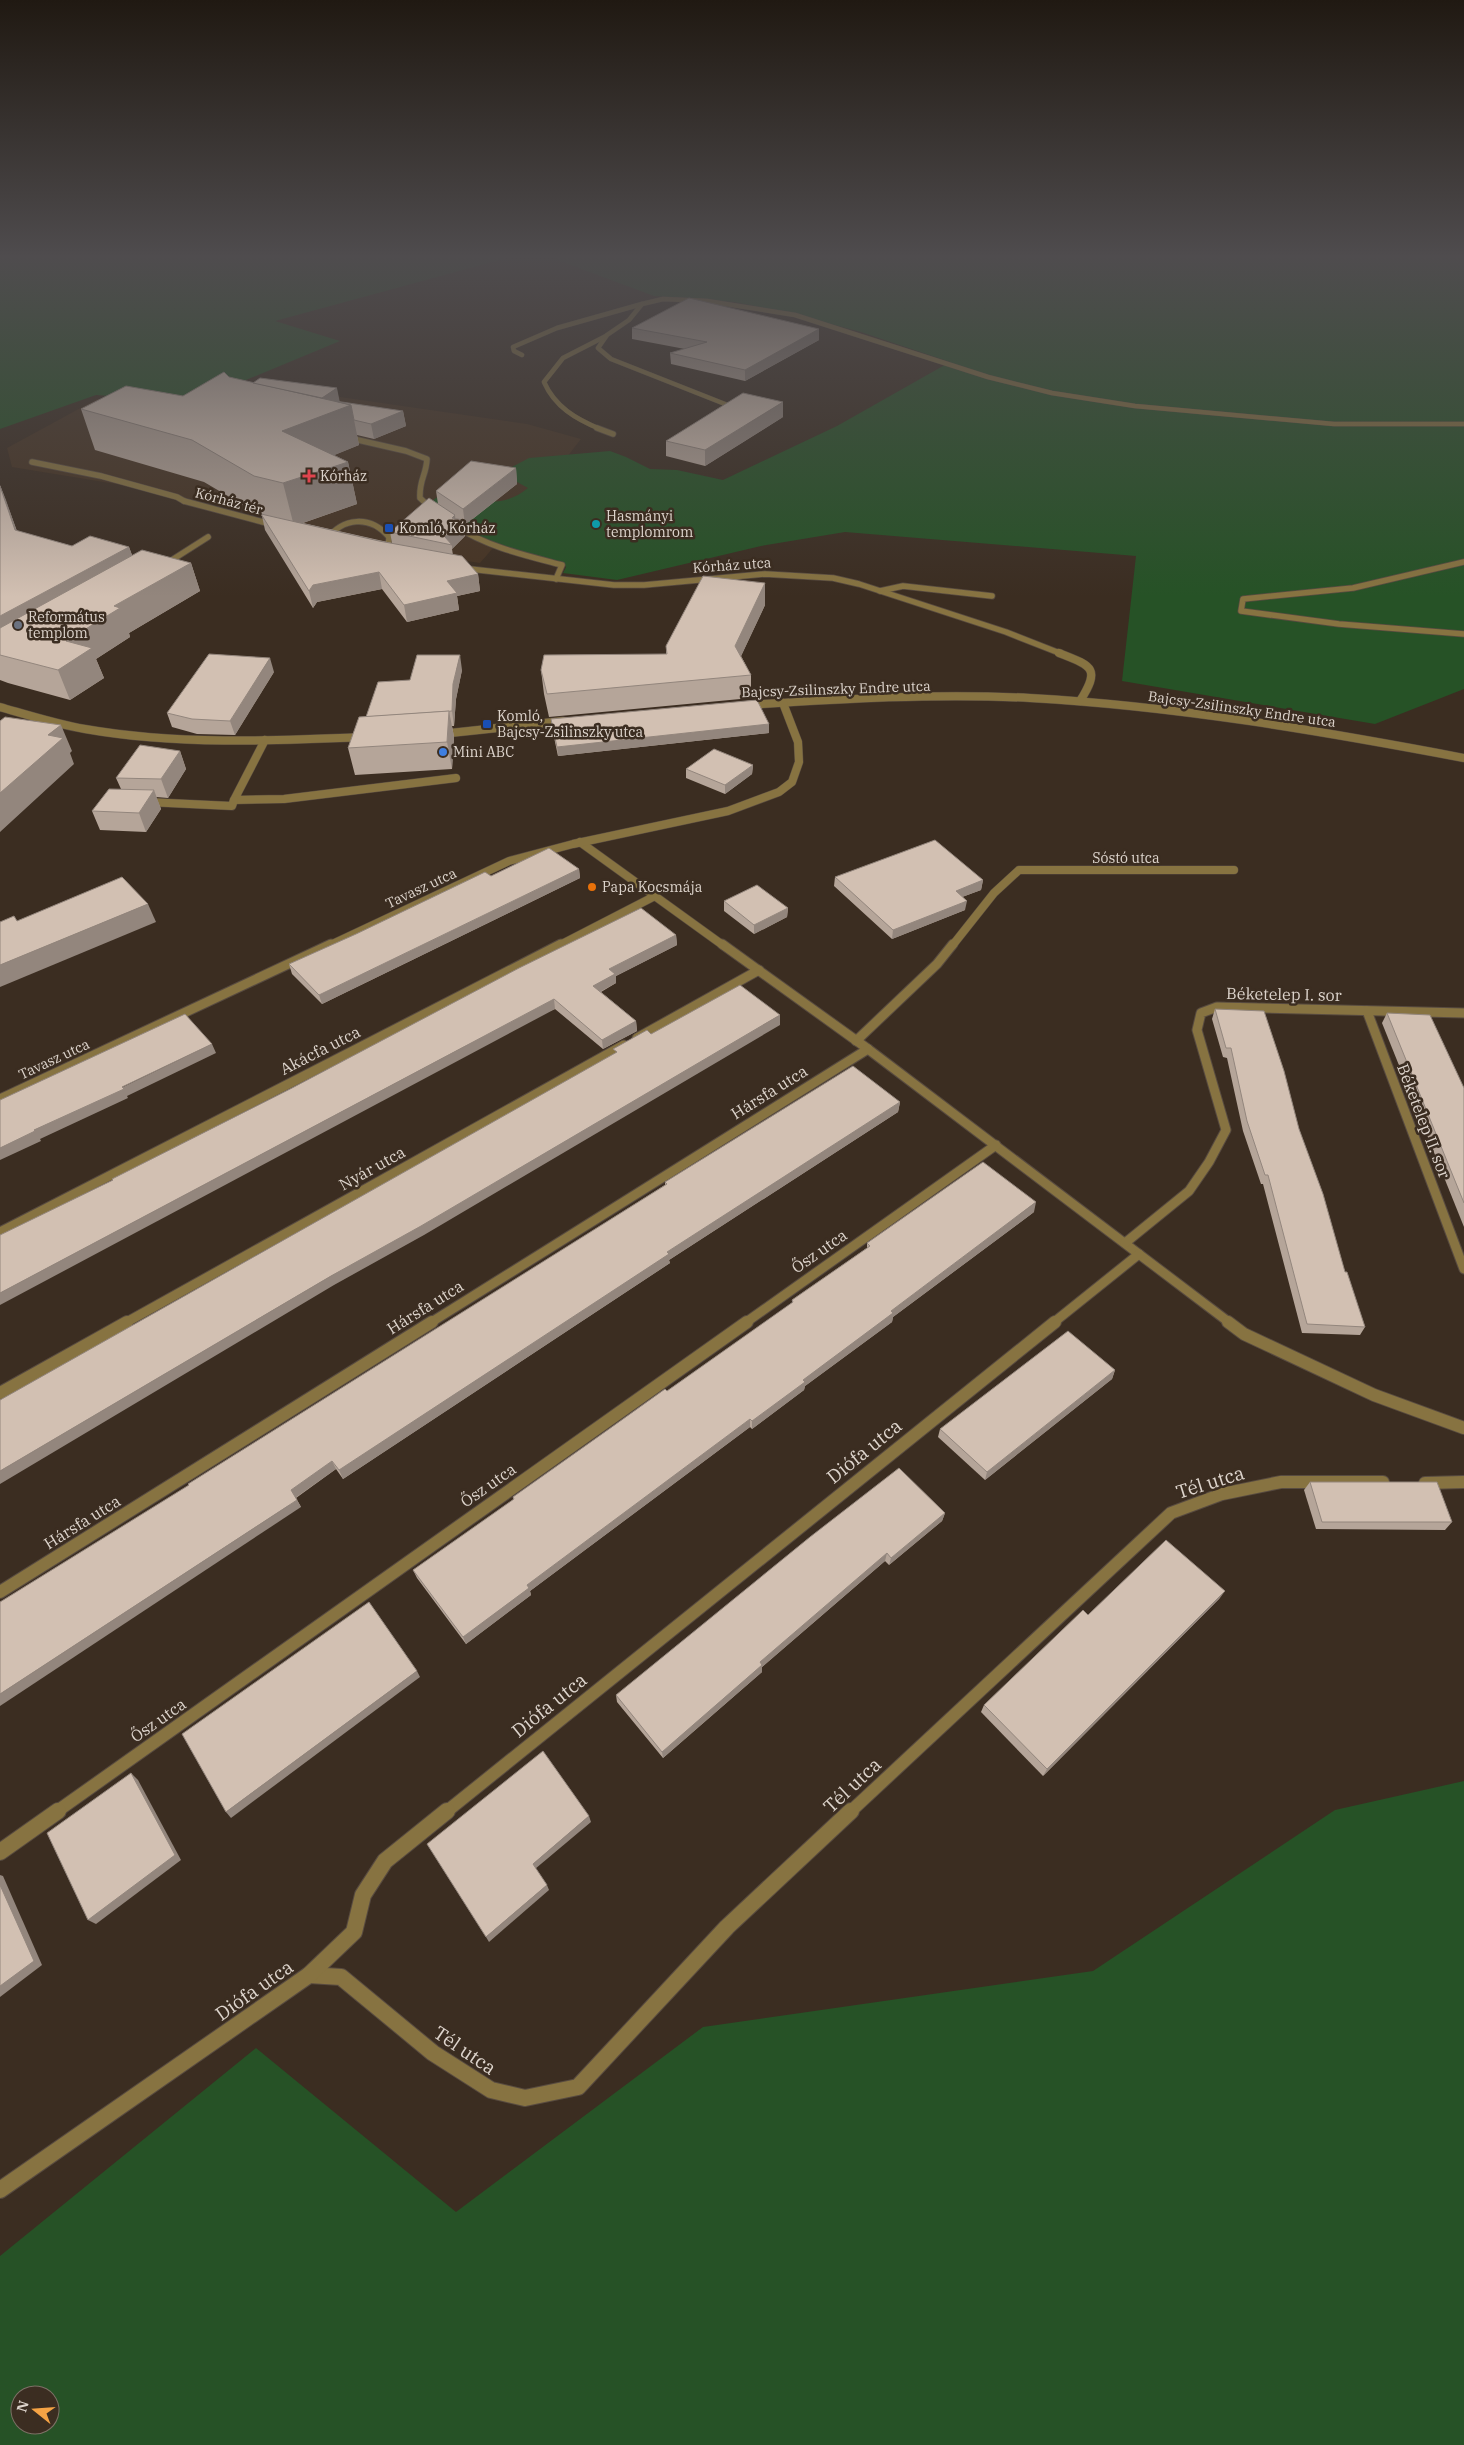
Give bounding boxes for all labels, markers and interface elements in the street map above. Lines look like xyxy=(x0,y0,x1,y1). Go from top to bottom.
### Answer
place label: Kórház xyxy=(320,467,367,485)
marker: Kórház xyxy=(302,469,316,483)
street label: Kórház tér xyxy=(193,483,265,519)
place label: Hasmányi templomrom xyxy=(606,507,693,541)
marker: Hasmányi templomrom xyxy=(590,518,602,530)
place label: Komló, Kórház xyxy=(399,519,496,537)
marker: Komló, Kórház xyxy=(383,522,395,534)
street label: Kórház utca xyxy=(692,553,772,577)
place label: Református templom xyxy=(28,608,105,642)
marker: Református templom xyxy=(12,619,24,631)
street label: Bajcsy-Zsilinszky Endre utca xyxy=(741,677,931,701)
street label: Bajcsy-Zsilinszky Endre utca xyxy=(1147,687,1337,731)
place label: Komló, Bajcsy-Zsilinszky utca xyxy=(497,707,643,741)
marker: Komló, Bajcsy-Zsilinszky utca xyxy=(481,718,493,730)
place label: Mini ABC xyxy=(453,743,514,761)
marker: Mini ABC xyxy=(437,746,449,758)
street label: Sóstó utca xyxy=(1092,849,1160,867)
street label: Tavasz utca xyxy=(383,864,460,912)
place label: Papa Kocsmája xyxy=(602,878,703,896)
marker: Papa Kocsmája xyxy=(586,881,598,893)
street label: Béketelep I. sor xyxy=(1226,983,1342,1005)
street label: Akácfa utca xyxy=(276,1021,364,1079)
street label: Tavasz utca xyxy=(16,1035,93,1083)
street label: Hársfa utca xyxy=(727,1060,811,1123)
street label: Béketelep II. sor xyxy=(1393,1061,1455,1181)
street label: Nyár utca xyxy=(335,1141,409,1194)
street label: Ősz utca xyxy=(787,1224,851,1277)
street label: Hársfa utca xyxy=(383,1275,467,1338)
street label: Diófa utca xyxy=(822,1413,906,1489)
street label: Ősz utca xyxy=(456,1458,520,1511)
street label: Tél utca xyxy=(1173,1460,1247,1504)
street label: Hársfa utca xyxy=(40,1490,124,1553)
street label: Diófa utca xyxy=(507,1667,591,1743)
street label: Ősz utca xyxy=(126,1693,190,1746)
street label: Tél utca xyxy=(818,1752,886,1818)
street label: Diófa utca xyxy=(210,1954,298,2026)
street label: Tél utca xyxy=(429,2020,501,2080)
north arrow xyxy=(10,2385,60,2435)
text: N xyxy=(12,2398,33,2414)

